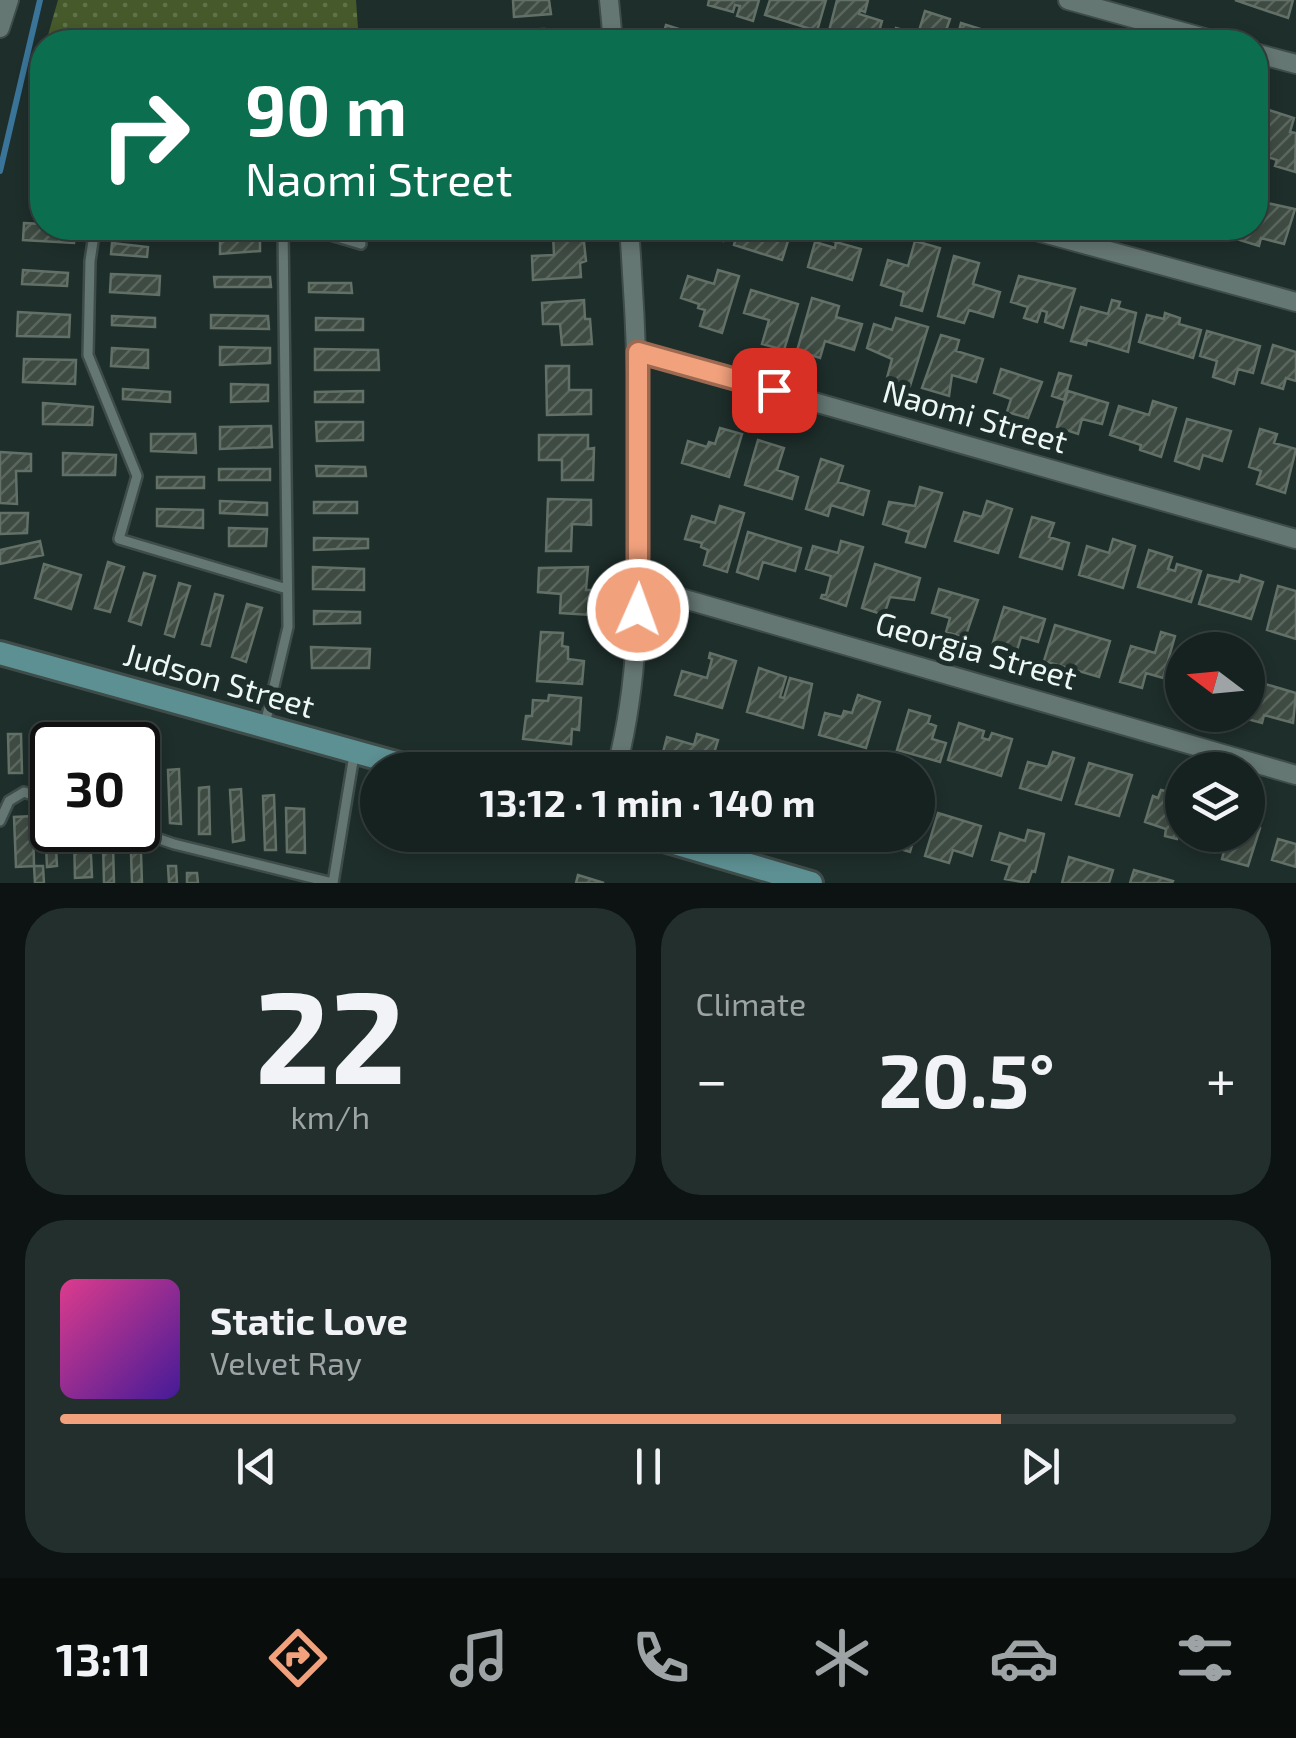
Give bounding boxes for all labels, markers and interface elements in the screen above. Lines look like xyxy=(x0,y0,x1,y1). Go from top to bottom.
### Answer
text: 90 m xyxy=(245,66,407,150)
icon: right xyxy=(80,70,210,200)
text: Naomi Street xyxy=(245,151,513,205)
pin xyxy=(732,348,817,433)
icon: arrive xyxy=(747,363,802,418)
street label: Naomi Street xyxy=(879,371,1072,460)
position arrow xyxy=(586,558,690,662)
street label: Georgia Street xyxy=(872,602,1082,696)
north arrow xyxy=(1165,632,1265,732)
map controls xyxy=(1165,632,1265,852)
street label: Judson Street xyxy=(120,634,319,724)
speed limit sign: 30 xyxy=(30,722,160,852)
button: layers xyxy=(1165,752,1265,852)
text: 13:12 · 1 min · 140 m xyxy=(480,779,815,825)
text: 22 xyxy=(255,954,406,1110)
text: Climate xyxy=(696,984,806,1022)
text: 20.5° xyxy=(878,1033,1055,1123)
text: − xyxy=(696,1045,728,1111)
text: + xyxy=(1206,1045,1236,1111)
text: km/h xyxy=(291,1097,370,1135)
text: Static Love xyxy=(210,1297,408,1343)
text: Velvet Ray xyxy=(210,1343,362,1381)
icon: previous xyxy=(229,1439,284,1494)
icon: pause xyxy=(621,1439,676,1494)
icon: next xyxy=(1013,1439,1068,1494)
icon: directions xyxy=(263,1623,333,1693)
icon: music xyxy=(444,1623,514,1693)
icon: phone xyxy=(626,1623,696,1693)
icon: climate xyxy=(807,1623,877,1693)
icon: car xyxy=(989,1623,1059,1693)
icon: filters xyxy=(1170,1623,1240,1693)
text: 13:11 xyxy=(56,1631,151,1685)

